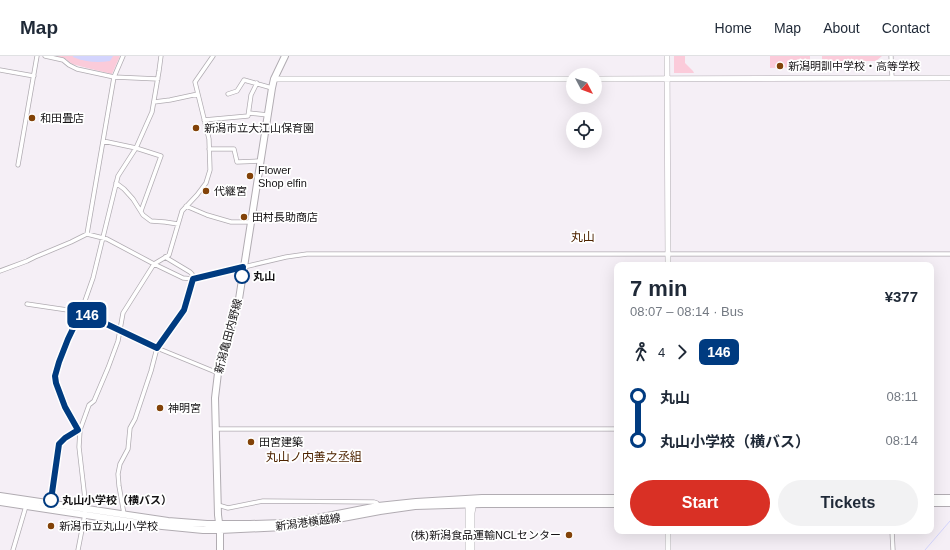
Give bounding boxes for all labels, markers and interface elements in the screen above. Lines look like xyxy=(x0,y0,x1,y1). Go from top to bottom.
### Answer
text: Map xyxy=(20,17,58,38)
text: Home xyxy=(715,20,752,36)
text: Map xyxy=(774,20,801,36)
text: About xyxy=(823,20,860,36)
text: Contact xyxy=(882,20,930,36)
place label: 新潟明訓中学校・高等学校 xyxy=(788,60,920,72)
marker: 新潟明訓中学校・高等学校 xyxy=(775,61,785,71)
north arrow xyxy=(566,68,602,104)
map controls xyxy=(566,68,602,148)
place label: 和田畳店 xyxy=(40,112,84,124)
button: locate xyxy=(566,112,602,148)
marker: 和田畳店 xyxy=(27,113,37,123)
place label: 新潟市立大江山保育園 xyxy=(204,122,314,134)
marker: 新潟市立大江山保育園 xyxy=(191,123,201,133)
place label: Flower Shop elfin xyxy=(258,164,307,189)
marker: Flower Shop elfin xyxy=(245,171,255,181)
place label: 代継宮 xyxy=(214,185,247,197)
marker: 代継宮 xyxy=(201,186,211,196)
place label: 田村長助商店 xyxy=(252,211,318,223)
marker: 田村長助商店 xyxy=(239,212,249,222)
district label: 丸山 xyxy=(571,230,595,244)
marker: 丸山 xyxy=(234,268,250,284)
place label: 丸山 xyxy=(253,270,275,282)
text: 7 min xyxy=(630,276,687,301)
text: ¥377 xyxy=(885,288,918,305)
street label: 新潟亀田内野線 xyxy=(212,297,244,375)
line badge: 146 xyxy=(64,302,110,328)
text: 08:07 – 08:14 · Bus xyxy=(630,304,743,319)
text: 146 xyxy=(75,307,99,323)
icon: walk xyxy=(630,341,652,363)
icon: forward xyxy=(671,341,693,363)
text: 146 xyxy=(707,344,731,360)
text: 4 xyxy=(658,345,665,360)
text: 丸山 xyxy=(660,389,690,406)
text: 08:11 xyxy=(886,389,918,404)
place label: 神明宮 xyxy=(168,402,201,414)
marker: 神明宮 xyxy=(155,403,165,413)
text: 丸山小学校（横バス） xyxy=(660,433,810,450)
text: 08:14 xyxy=(885,433,918,448)
place label: 田宮建築 xyxy=(259,436,303,448)
marker: 田宮建築 xyxy=(246,437,256,447)
district label: 丸山ノ内善之丞組 xyxy=(266,450,362,464)
button: Start xyxy=(630,480,770,526)
button: Tickets xyxy=(778,480,918,526)
marker: 丸山小学校（横バス） xyxy=(43,492,59,508)
place label: 丸山小学校（横バス） xyxy=(62,494,172,506)
street label: 新潟港横越線 xyxy=(274,511,342,533)
place label: 新潟市立丸山小学校 xyxy=(59,520,158,532)
marker: 新潟市立丸山小学校 xyxy=(46,521,56,531)
place label: (株)新潟食品運輸NCLセンター xyxy=(411,529,561,541)
marker: (株)新潟食品運輸NCLセンター xyxy=(564,530,574,540)

